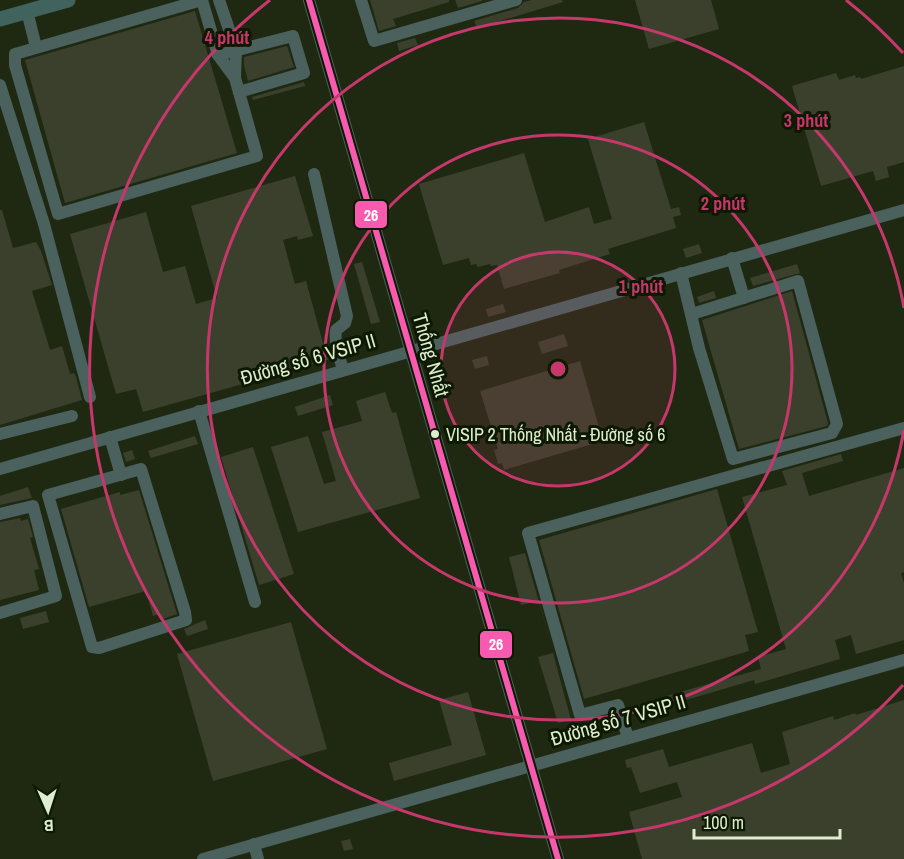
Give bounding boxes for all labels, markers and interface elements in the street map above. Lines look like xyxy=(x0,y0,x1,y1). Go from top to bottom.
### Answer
text: 4 phút xyxy=(205,25,249,50)
text: 3 phút xyxy=(784,108,828,133)
text: 2 phút xyxy=(701,191,745,216)
line badge: 26 xyxy=(354,200,388,229)
text: 26 xyxy=(364,204,378,226)
text: 1 phút xyxy=(619,274,663,299)
street label: Thống Nhất xyxy=(407,310,456,400)
street label: Đường số 6 VSIP II xyxy=(237,326,379,391)
centre of rings xyxy=(548,359,568,379)
place label: VISIP 2 Thống Nhất - Đường số 6 xyxy=(446,422,665,447)
marker: VISIP 2 Thống Nhất - Đường số 6 xyxy=(429,428,441,440)
line badge: 26 xyxy=(479,630,513,659)
text: 26 xyxy=(489,633,503,655)
street label: Đường số 7 VSIP II xyxy=(547,687,689,752)
north arrow xyxy=(18,781,78,841)
scale bar xyxy=(694,802,840,840)
text: 100 m xyxy=(703,810,744,835)
text: B xyxy=(43,815,54,837)

